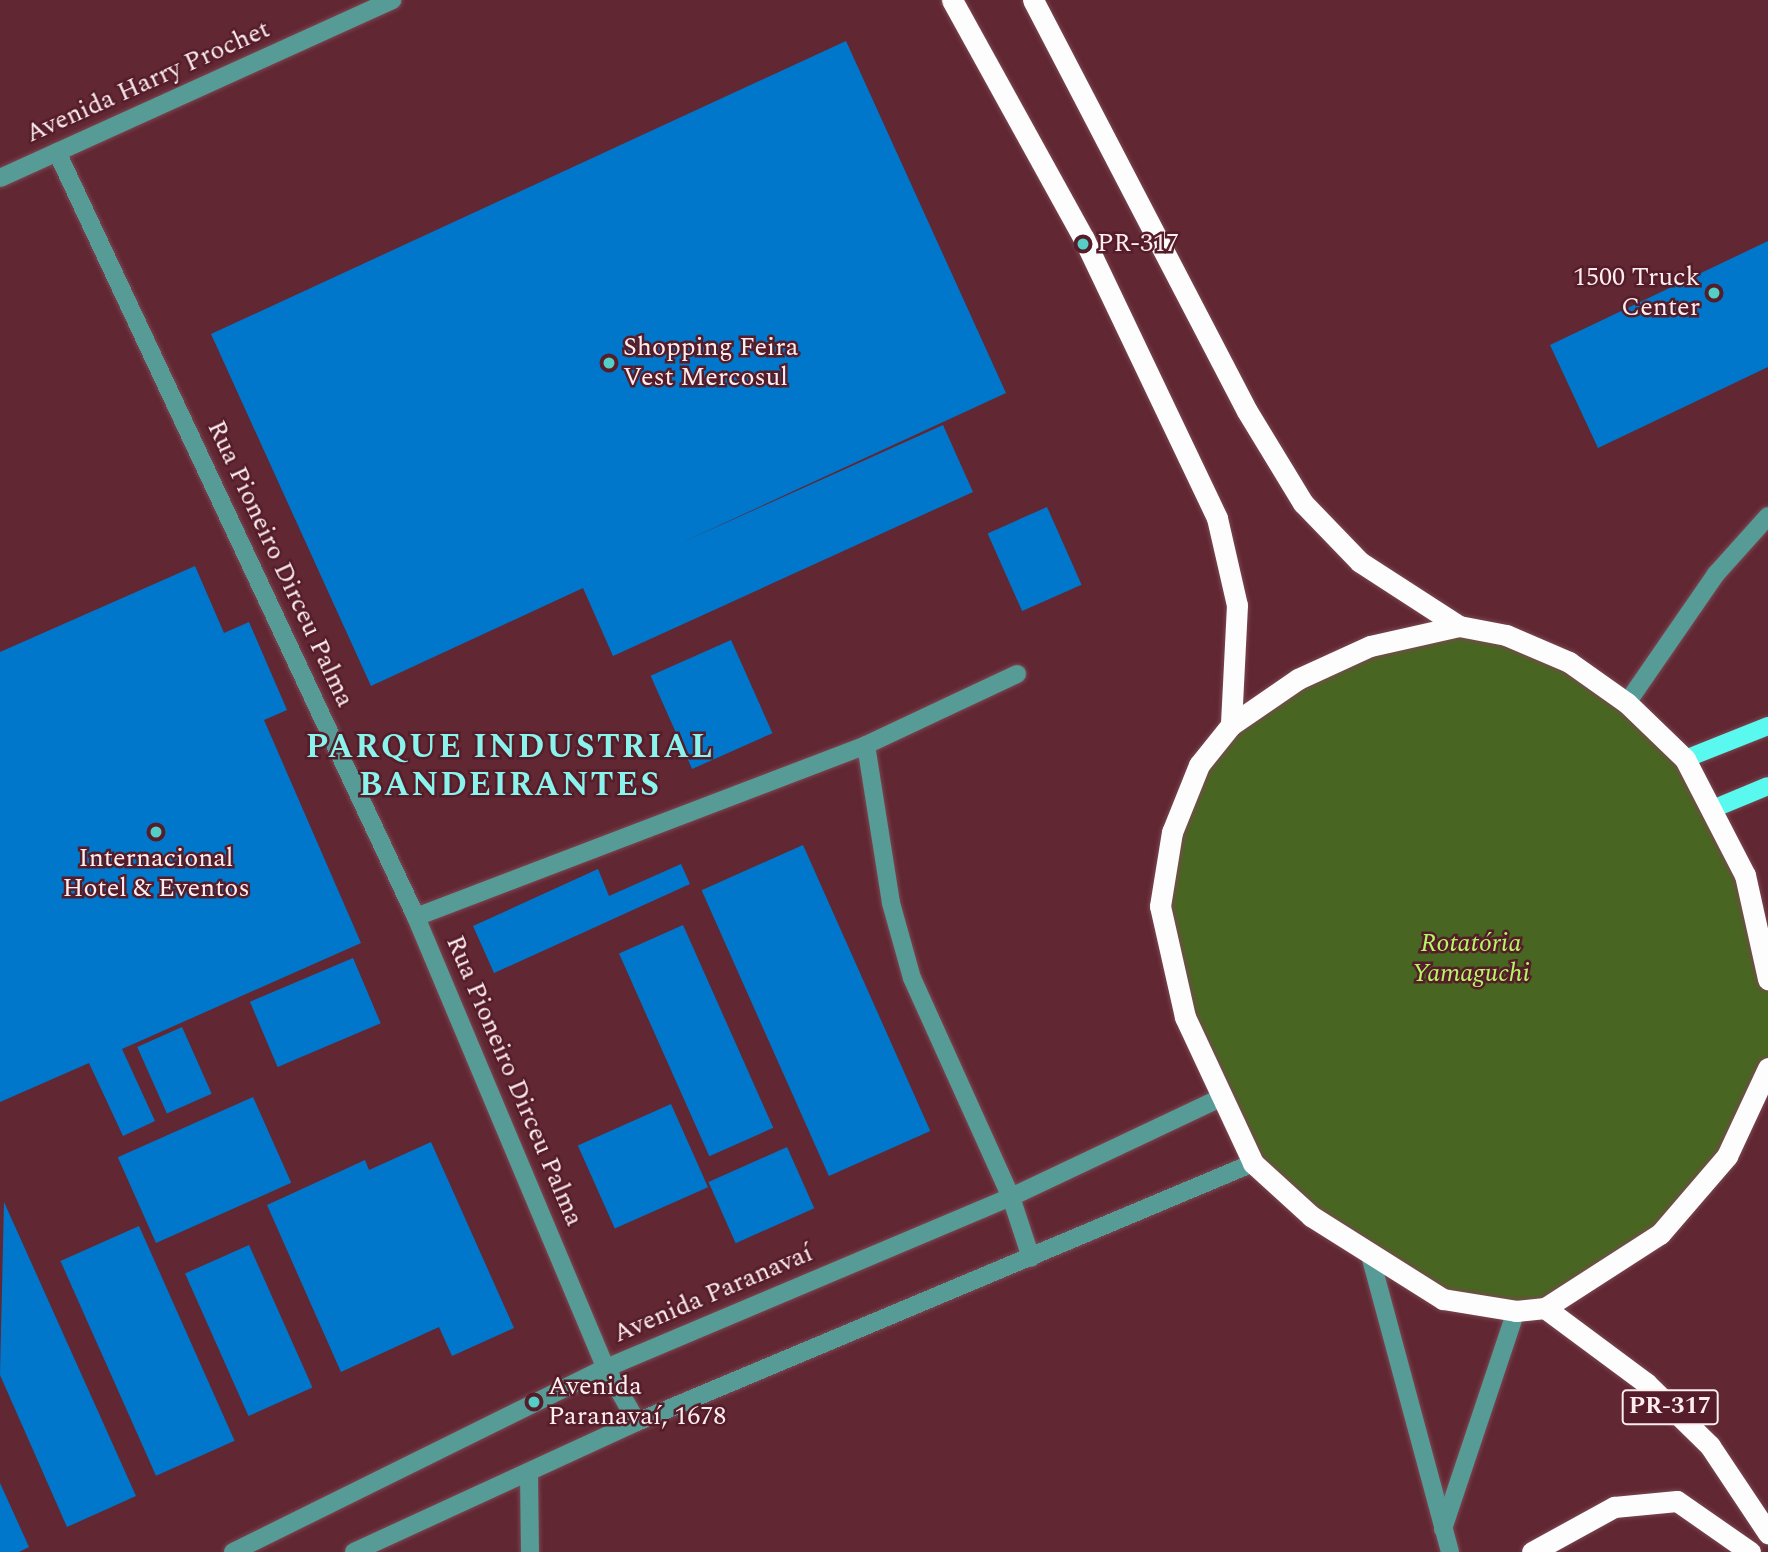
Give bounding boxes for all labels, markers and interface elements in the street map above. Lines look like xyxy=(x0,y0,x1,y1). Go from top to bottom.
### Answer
street label: Avenida Harry Prochet xyxy=(21,14,275,150)
place label: PR-317 xyxy=(1097,228,1179,260)
marker: PR-317 xyxy=(1075,236,1091,252)
place label: 1500 Truck Center xyxy=(1573,262,1700,324)
marker: 1500 Truck Center xyxy=(1706,285,1722,301)
place label: Shopping Feira Vest Mercosul xyxy=(623,332,798,394)
marker: Shopping Feira Vest Mercosul xyxy=(601,355,617,371)
street label: Rua Pioneiro Dirceu Palma xyxy=(200,416,360,712)
district label: PARQUE INDUSTRIAL BANDEIRANTES xyxy=(308,728,712,806)
marker: Internacional Hotel & Eventos xyxy=(148,824,164,840)
place label: Internacional Hotel & Eventos xyxy=(62,843,250,904)
park label: Rotatória Yamaguchi xyxy=(1412,928,1530,990)
street label: Rua Pioneiro Dirceu Palma xyxy=(439,931,589,1231)
street label: Avenida Paranavaí xyxy=(609,1238,817,1350)
place label: Avenida Paranavaí, 1678 xyxy=(548,1371,726,1432)
road number: PR-317 xyxy=(1621,1386,1719,1428)
marker: Avenida Paranavaí, 1678 xyxy=(526,1394,542,1410)

